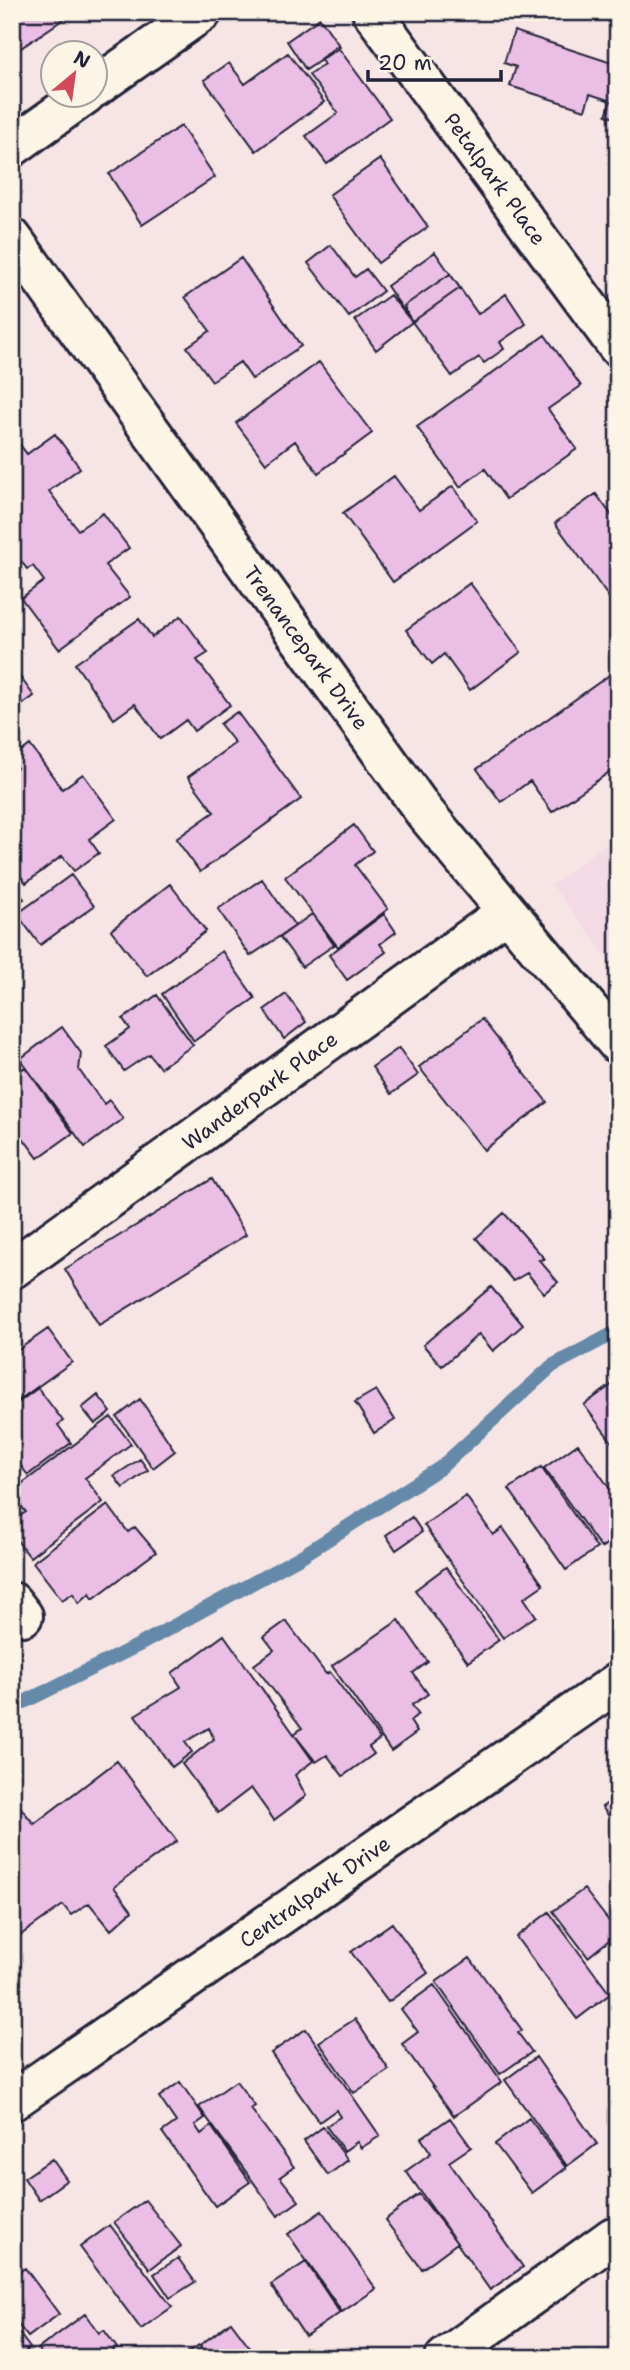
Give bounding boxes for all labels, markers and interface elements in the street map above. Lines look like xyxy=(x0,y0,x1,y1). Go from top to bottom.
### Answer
north arrow xyxy=(38,38,108,108)
scale bar xyxy=(368,38,500,82)
text: N xyxy=(69,45,95,74)
text: 20 m xyxy=(378,49,432,77)
street label: Petalpark Place xyxy=(437,107,553,251)
street label: Trenancepark Drive xyxy=(237,560,375,736)
street label: Wanderpark Place xyxy=(177,1025,343,1157)
street label: Centralpark Drive xyxy=(234,1829,396,1955)

